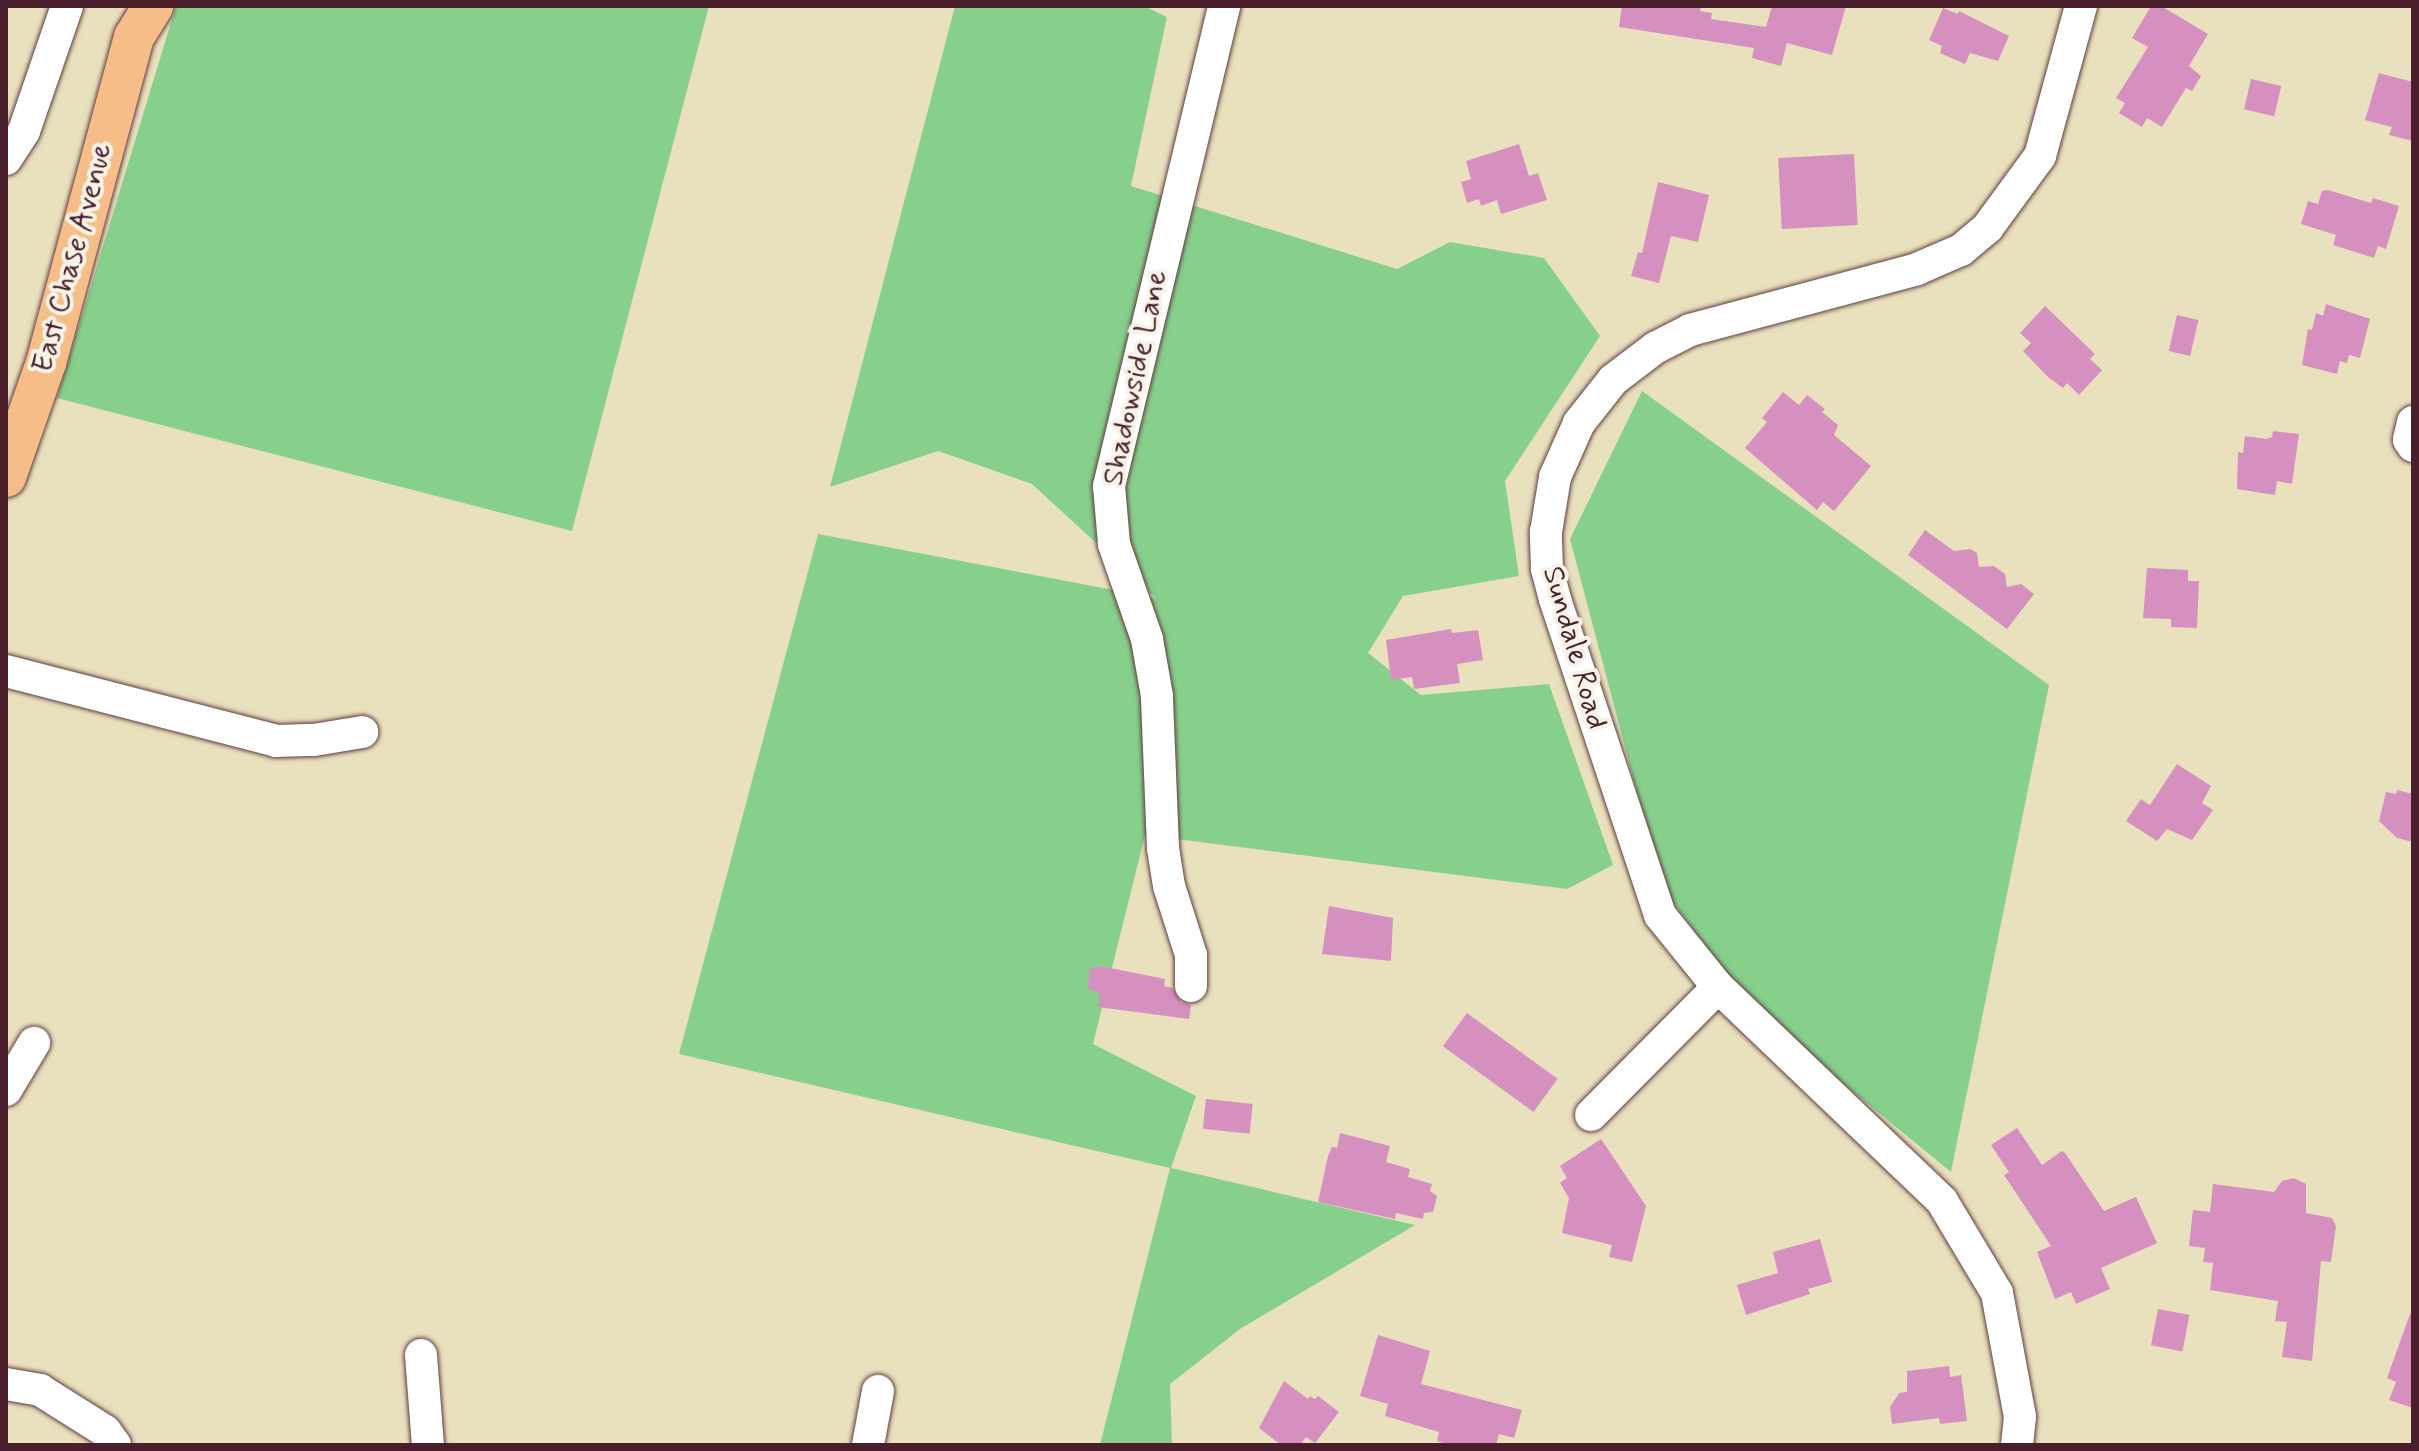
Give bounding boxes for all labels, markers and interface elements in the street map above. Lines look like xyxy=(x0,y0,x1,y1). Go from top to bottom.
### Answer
street label: East Chase Avenue xyxy=(24,137,122,379)
street label: Shadowside Lane xyxy=(1096,267,1176,489)
street label: Sundale Road xyxy=(1534,562,1614,734)

